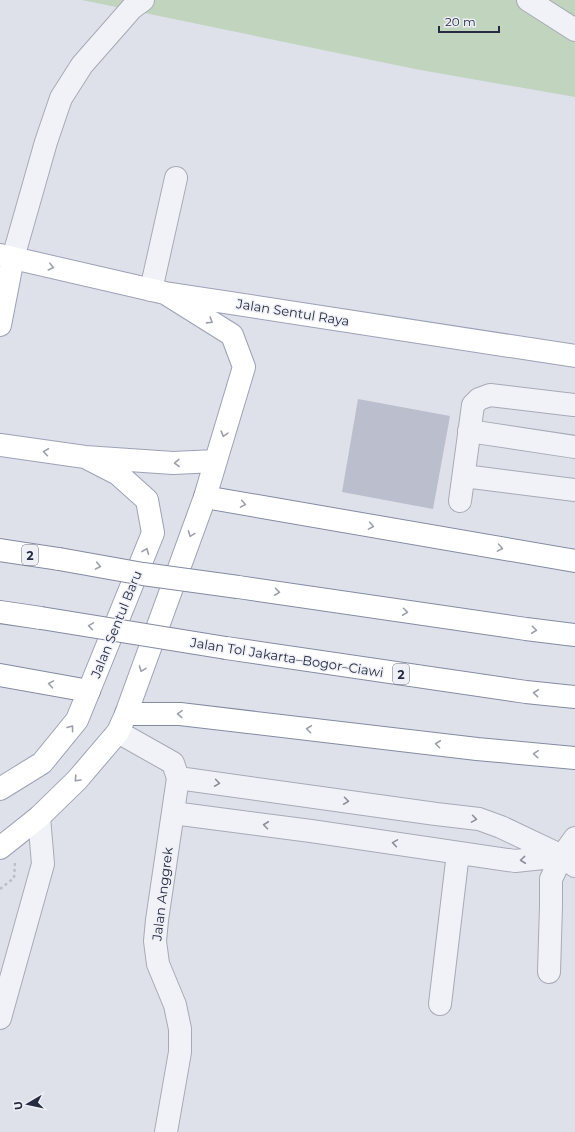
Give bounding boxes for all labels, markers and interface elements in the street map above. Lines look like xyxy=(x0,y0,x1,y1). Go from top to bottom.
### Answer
scale bar xyxy=(439,8,499,34)
text: 20 m xyxy=(445,14,476,29)
one-way arrow xyxy=(48,263,55,271)
street label: Jalan Sentul Raya xyxy=(234,295,351,329)
one-way arrow xyxy=(206,317,213,324)
one-way arrow xyxy=(220,431,229,438)
one-way arrow xyxy=(43,448,49,457)
one-way arrow xyxy=(174,459,180,467)
one-way arrow xyxy=(240,499,246,508)
one-way arrow xyxy=(368,521,375,530)
one-way arrow xyxy=(188,530,196,537)
one-way arrow xyxy=(496,543,503,552)
road number: 2 xyxy=(22,545,38,565)
one-way arrow xyxy=(141,548,149,555)
one-way arrow xyxy=(95,561,101,570)
street label: Jalan Sentul Baru xyxy=(87,568,145,681)
one-way arrow xyxy=(274,587,280,596)
one-way arrow xyxy=(402,607,408,615)
one-way arrow xyxy=(88,622,94,631)
one-way arrow xyxy=(531,626,537,635)
street label: Jalan Tol Jakarta–Bogor–Ciawi xyxy=(188,634,385,680)
road number: 2 xyxy=(393,664,409,684)
one-way arrow xyxy=(139,666,147,673)
one-way arrow xyxy=(47,681,54,689)
one-way arrow xyxy=(533,689,539,698)
one-way arrow xyxy=(177,710,183,719)
one-way arrow xyxy=(66,725,73,732)
one-way arrow xyxy=(306,725,312,734)
one-way arrow xyxy=(435,740,441,749)
one-way arrow xyxy=(533,750,539,759)
one-way arrow xyxy=(75,775,82,782)
one-way arrow xyxy=(214,778,220,787)
one-way arrow xyxy=(343,796,349,805)
one-way arrow xyxy=(471,814,478,823)
one-way arrow xyxy=(263,821,269,830)
one-way arrow xyxy=(391,839,398,848)
street label: Jalan Anggrek xyxy=(148,846,176,943)
one-way arrow xyxy=(520,855,526,864)
north arrow xyxy=(8,1084,48,1124)
text: U xyxy=(11,1100,26,1111)

